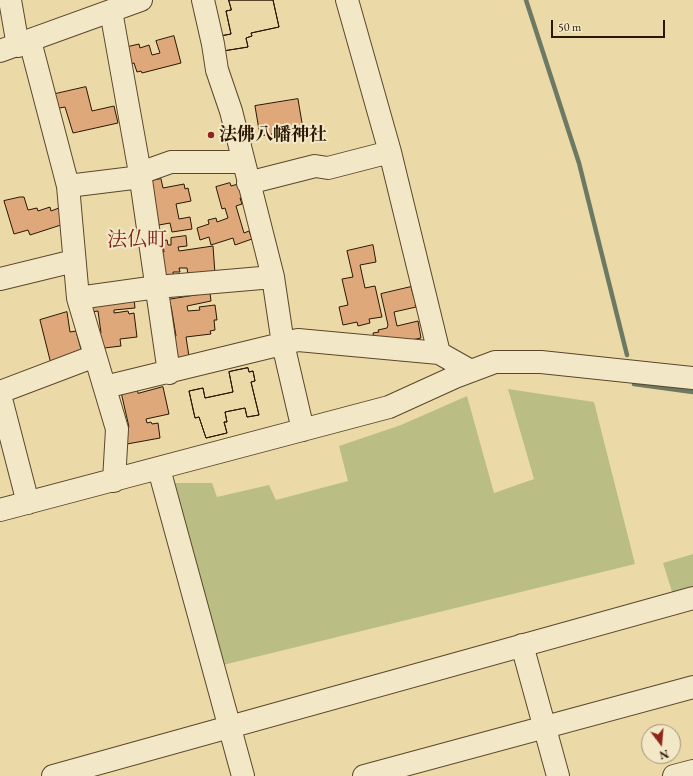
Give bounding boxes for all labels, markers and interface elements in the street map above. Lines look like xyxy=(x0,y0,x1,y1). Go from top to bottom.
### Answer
scale bar xyxy=(553,12,667,38)
text: 50 m xyxy=(558,19,581,35)
place label: 法佛八幡神社 xyxy=(219,124,327,146)
marker: 法佛八幡神社 xyxy=(206,130,216,140)
district label: 法仏町 xyxy=(107,229,167,253)
north arrow xyxy=(641,724,681,764)
text: N xyxy=(658,747,670,763)

